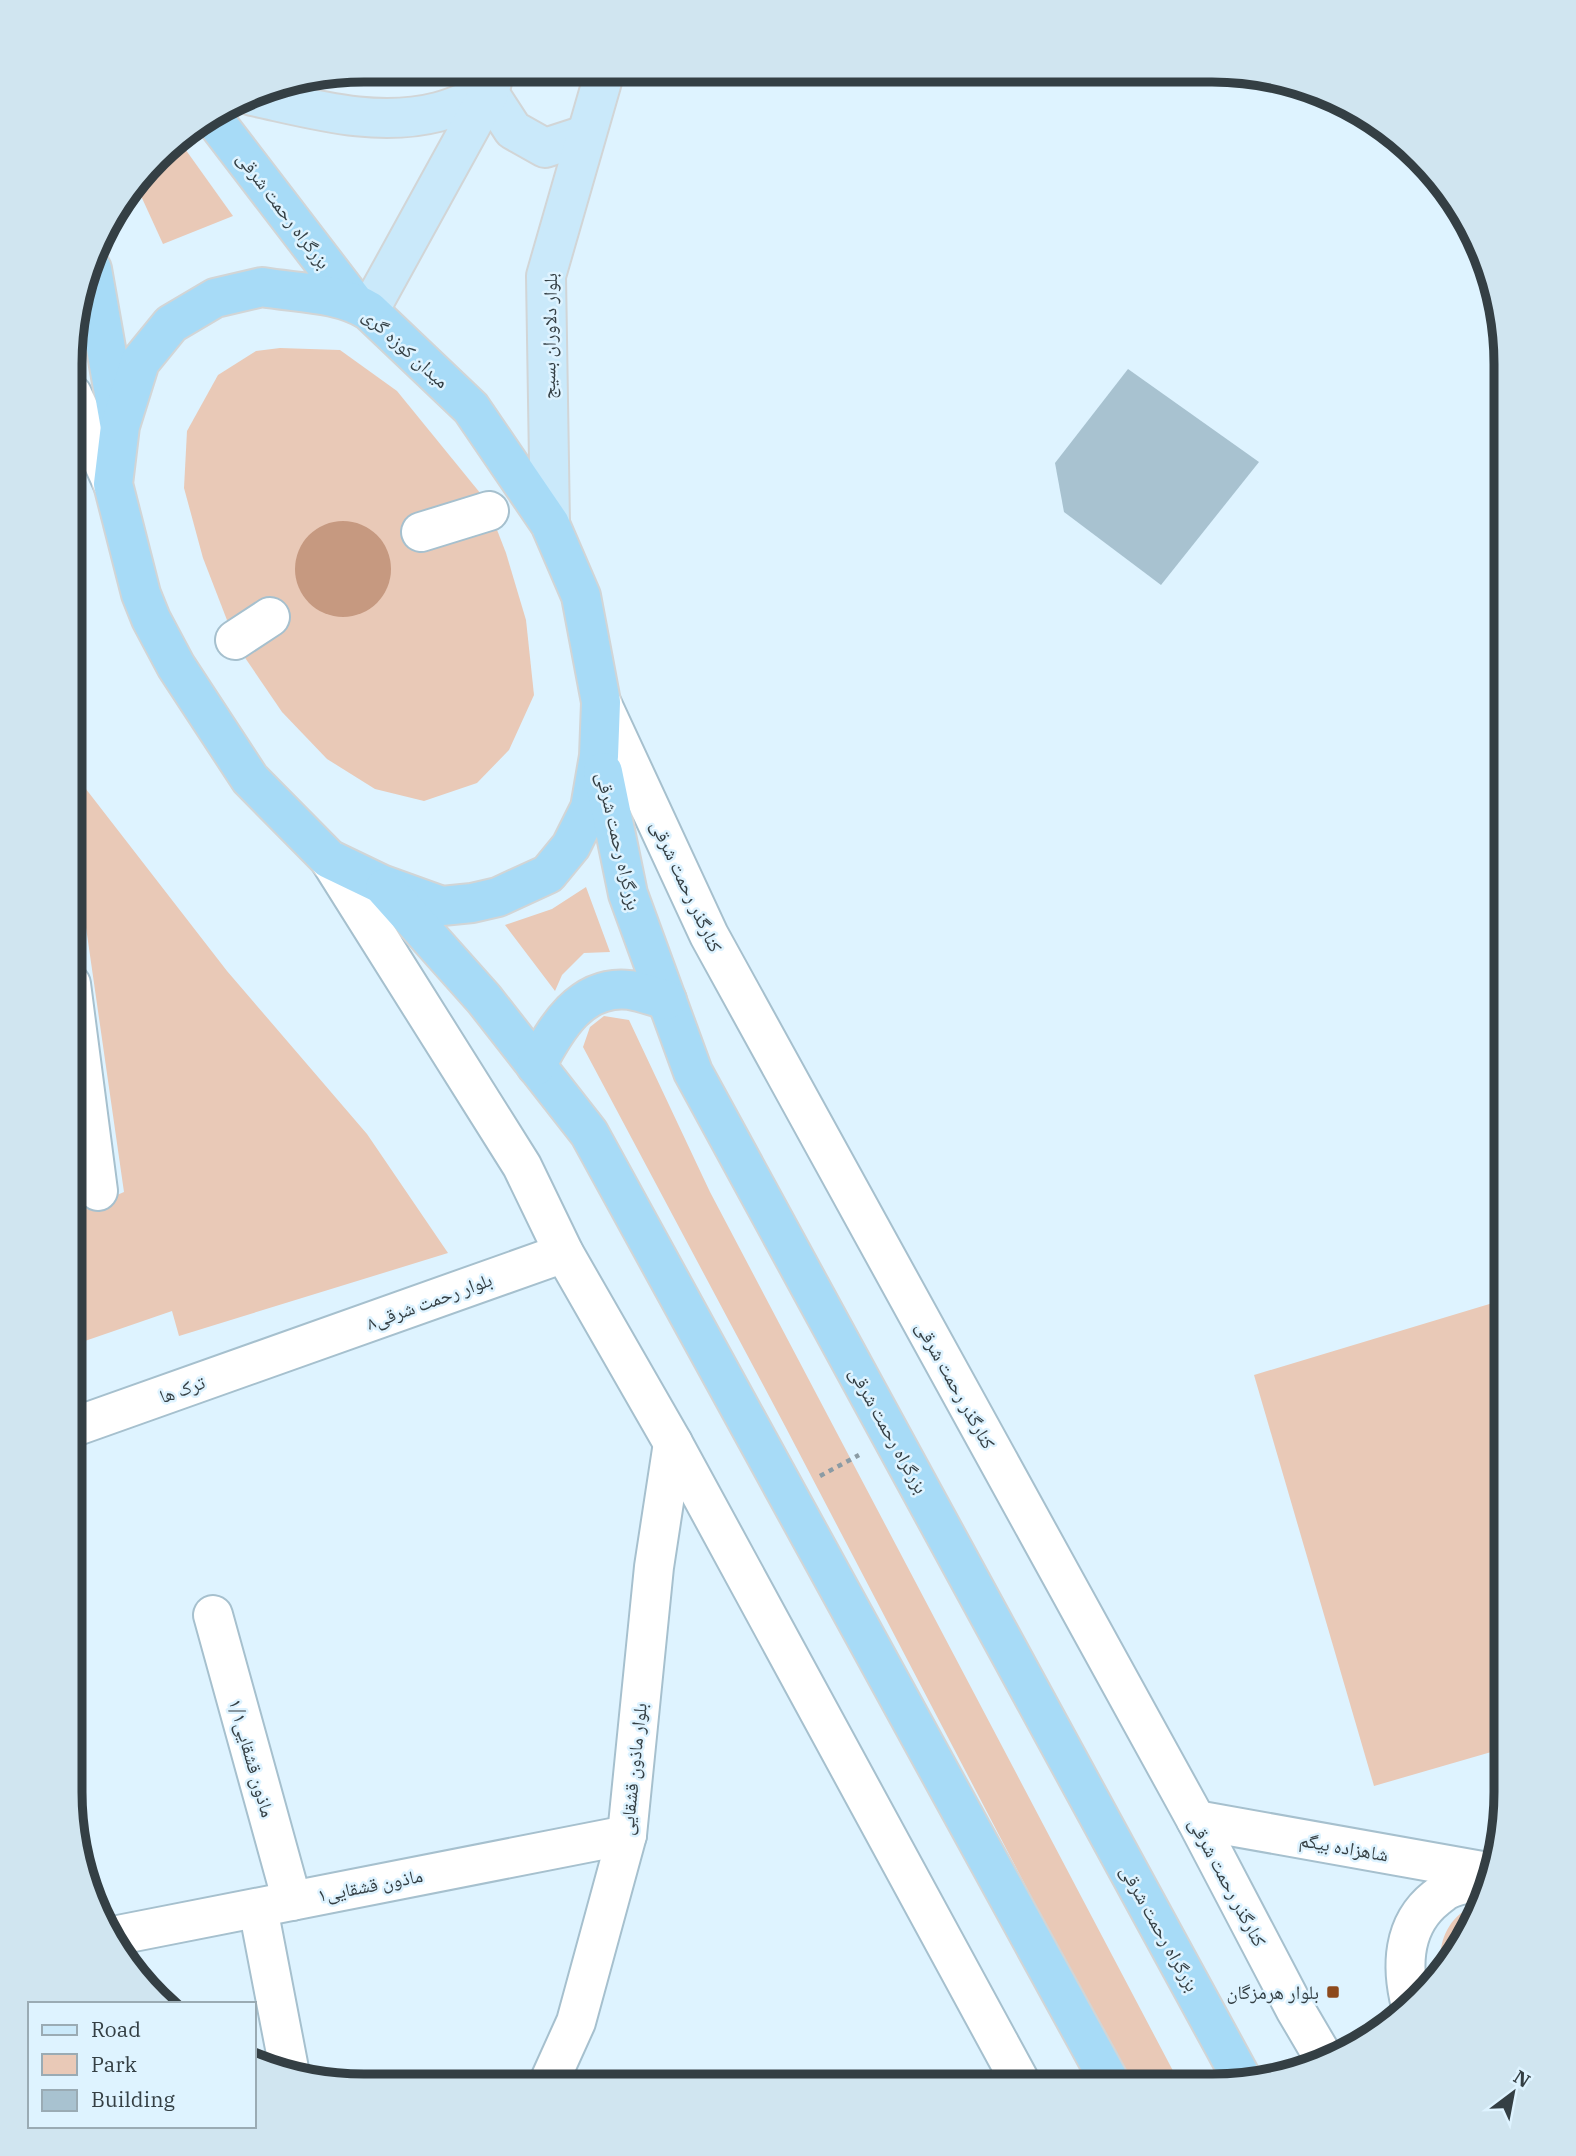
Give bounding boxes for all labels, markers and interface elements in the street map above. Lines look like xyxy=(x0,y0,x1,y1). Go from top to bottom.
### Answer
street label: بزرگراه رحمت شرقی xyxy=(232,147,336,273)
street label: بلوار دلاوران بسیج xyxy=(536,273,563,399)
street label: میدان کوزه گری xyxy=(358,303,454,393)
street label: بزرگراه رحمت شرقی xyxy=(591,770,647,912)
street label: کنارگذر رحمت شرقی xyxy=(646,816,728,956)
street label: بلوار رحمت شرقی۸ xyxy=(363,1267,495,1335)
street label: کنارگذر رحمت شرقی xyxy=(911,1317,1001,1453)
street label: بزرگراه رحمت شرقی xyxy=(844,1363,934,1497)
street label: ترک ها xyxy=(156,1370,208,1408)
street label: ماذون قشقایی۱/۱ xyxy=(224,1696,280,1820)
street label: بلوار ماذون قشقایی xyxy=(614,1702,652,1836)
street label: کنارگذر رحمت شرقی xyxy=(1184,1813,1272,1951)
street label: شاهزاده بیگم xyxy=(1297,1827,1390,1868)
street label: بزرگراه رحمت شرقی xyxy=(1115,1861,1205,1995)
street label: ماذون قشقایی۱ xyxy=(315,1863,425,1907)
place label: بلوار هرمزگان xyxy=(1226,1980,1319,2004)
marker: بلوار هرمزگان xyxy=(1325,1984,1341,2000)
legend xyxy=(28,2002,256,2128)
text: Road xyxy=(91,2015,141,2043)
text: Park xyxy=(91,2050,138,2078)
north arrow xyxy=(1478,2058,1548,2128)
text: N xyxy=(1509,2064,1535,2093)
text: Building xyxy=(91,2085,176,2113)

